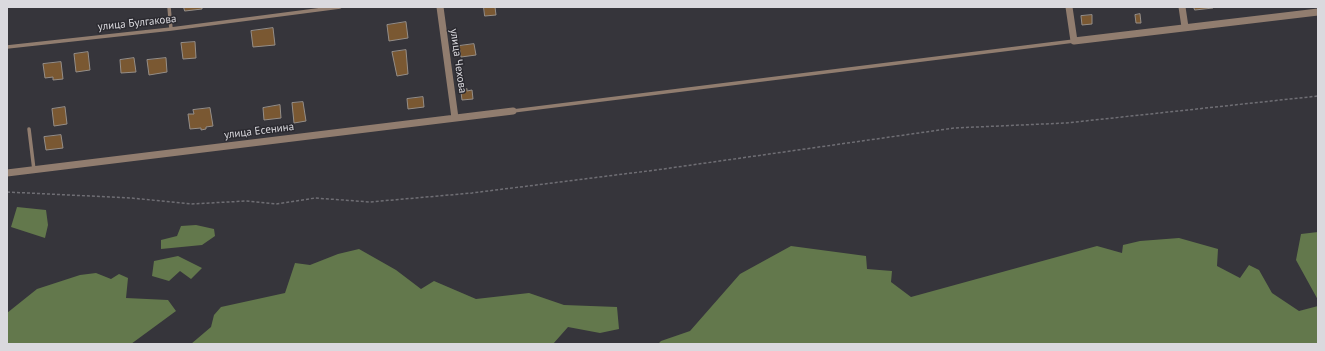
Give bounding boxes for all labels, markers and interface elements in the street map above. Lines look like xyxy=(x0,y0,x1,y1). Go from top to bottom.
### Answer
street label: улица Булгакова xyxy=(97,12,177,34)
street label: улица Чехова xyxy=(447,28,469,94)
street label: улица Есенина xyxy=(223,120,295,142)

